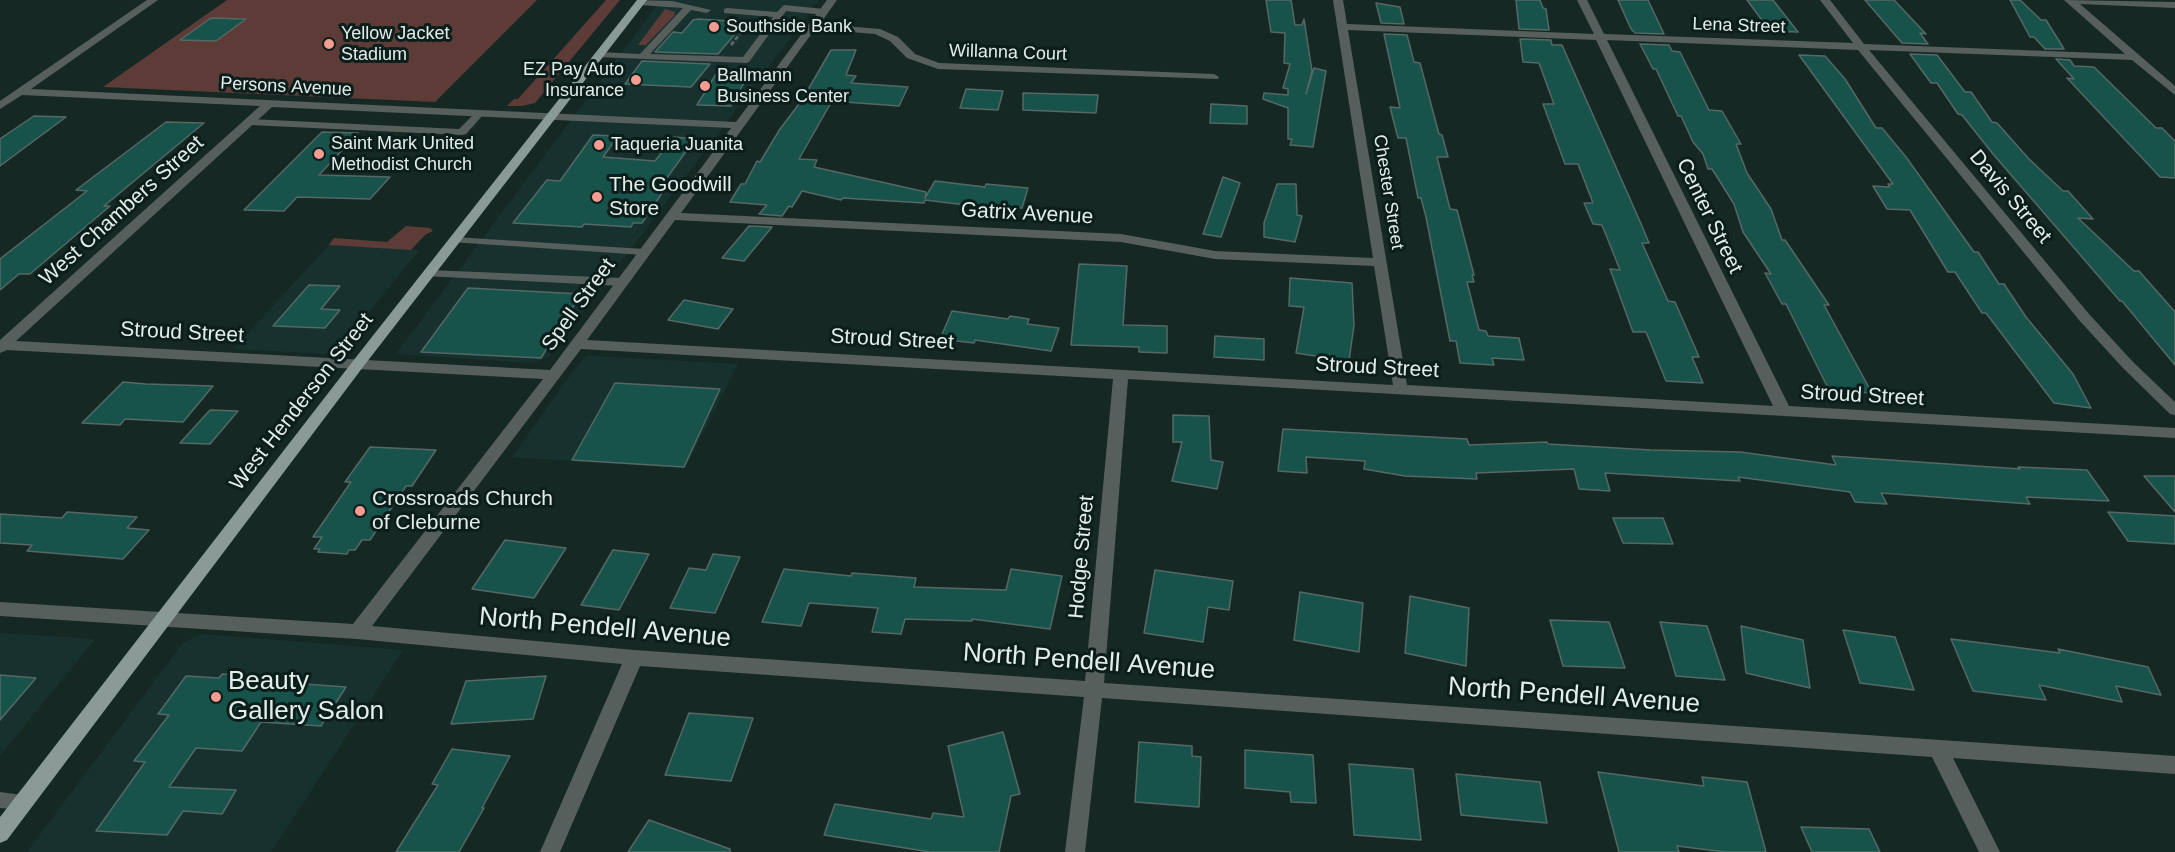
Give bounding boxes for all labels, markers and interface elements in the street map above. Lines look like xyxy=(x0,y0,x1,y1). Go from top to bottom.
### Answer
street label: Lena Street xyxy=(1692,14,1786,38)
place label: Southside Bank xyxy=(726,16,852,38)
marker: Southside Bank xyxy=(707,20,721,34)
place label: Yellow Jacket Stadium xyxy=(341,23,449,66)
marker: Yellow Jacket Stadium xyxy=(322,37,336,51)
street label: Willanna Court xyxy=(949,40,1067,66)
place label: EZ Pay Auto Insurance xyxy=(523,59,624,101)
place label: Ballmann Business Center xyxy=(717,65,849,107)
street label: Persons Avenue xyxy=(220,73,352,101)
marker: EZ Pay Auto Insurance xyxy=(629,73,643,87)
marker: Ballmann Business Center xyxy=(698,79,712,93)
street label: West Chambers Street xyxy=(35,131,209,291)
place label: Saint Mark United Methodist Church xyxy=(331,133,474,176)
street label: Chester Street xyxy=(1368,133,1408,251)
place label: Taqueria Juanita xyxy=(611,134,743,156)
marker: Taqueria Juanita xyxy=(592,138,606,152)
street label: Davis Street xyxy=(1964,145,2056,249)
marker: Saint Mark United Methodist Church xyxy=(312,147,326,161)
street label: Center Street xyxy=(1670,154,1748,278)
place label: The Goodwill Store xyxy=(609,172,732,222)
marker: The Goodwill Store xyxy=(590,190,604,204)
street label: Gatrix Avenue xyxy=(960,198,1094,230)
street label: Spell Street xyxy=(537,254,621,356)
street label: West Henderson Street xyxy=(225,308,379,496)
street label: Stroud Street xyxy=(120,317,244,349)
street label: Stroud Street xyxy=(830,324,954,356)
street label: Stroud Street xyxy=(1315,352,1439,384)
street label: Stroud Street xyxy=(1800,380,1924,412)
place label: Crossroads Church of Cleburne xyxy=(372,486,553,536)
street label: Hodge Street xyxy=(1064,494,1100,620)
marker: Crossroads Church of Cleburne xyxy=(353,504,367,518)
street label: North Pendell Avenue xyxy=(478,601,732,655)
street label: North Pendell Avenue xyxy=(962,638,1216,686)
place label: Beauty Gallery Salon xyxy=(228,666,384,728)
street label: North Pendell Avenue xyxy=(1447,672,1701,720)
marker: Beauty Gallery Salon xyxy=(209,690,223,704)

